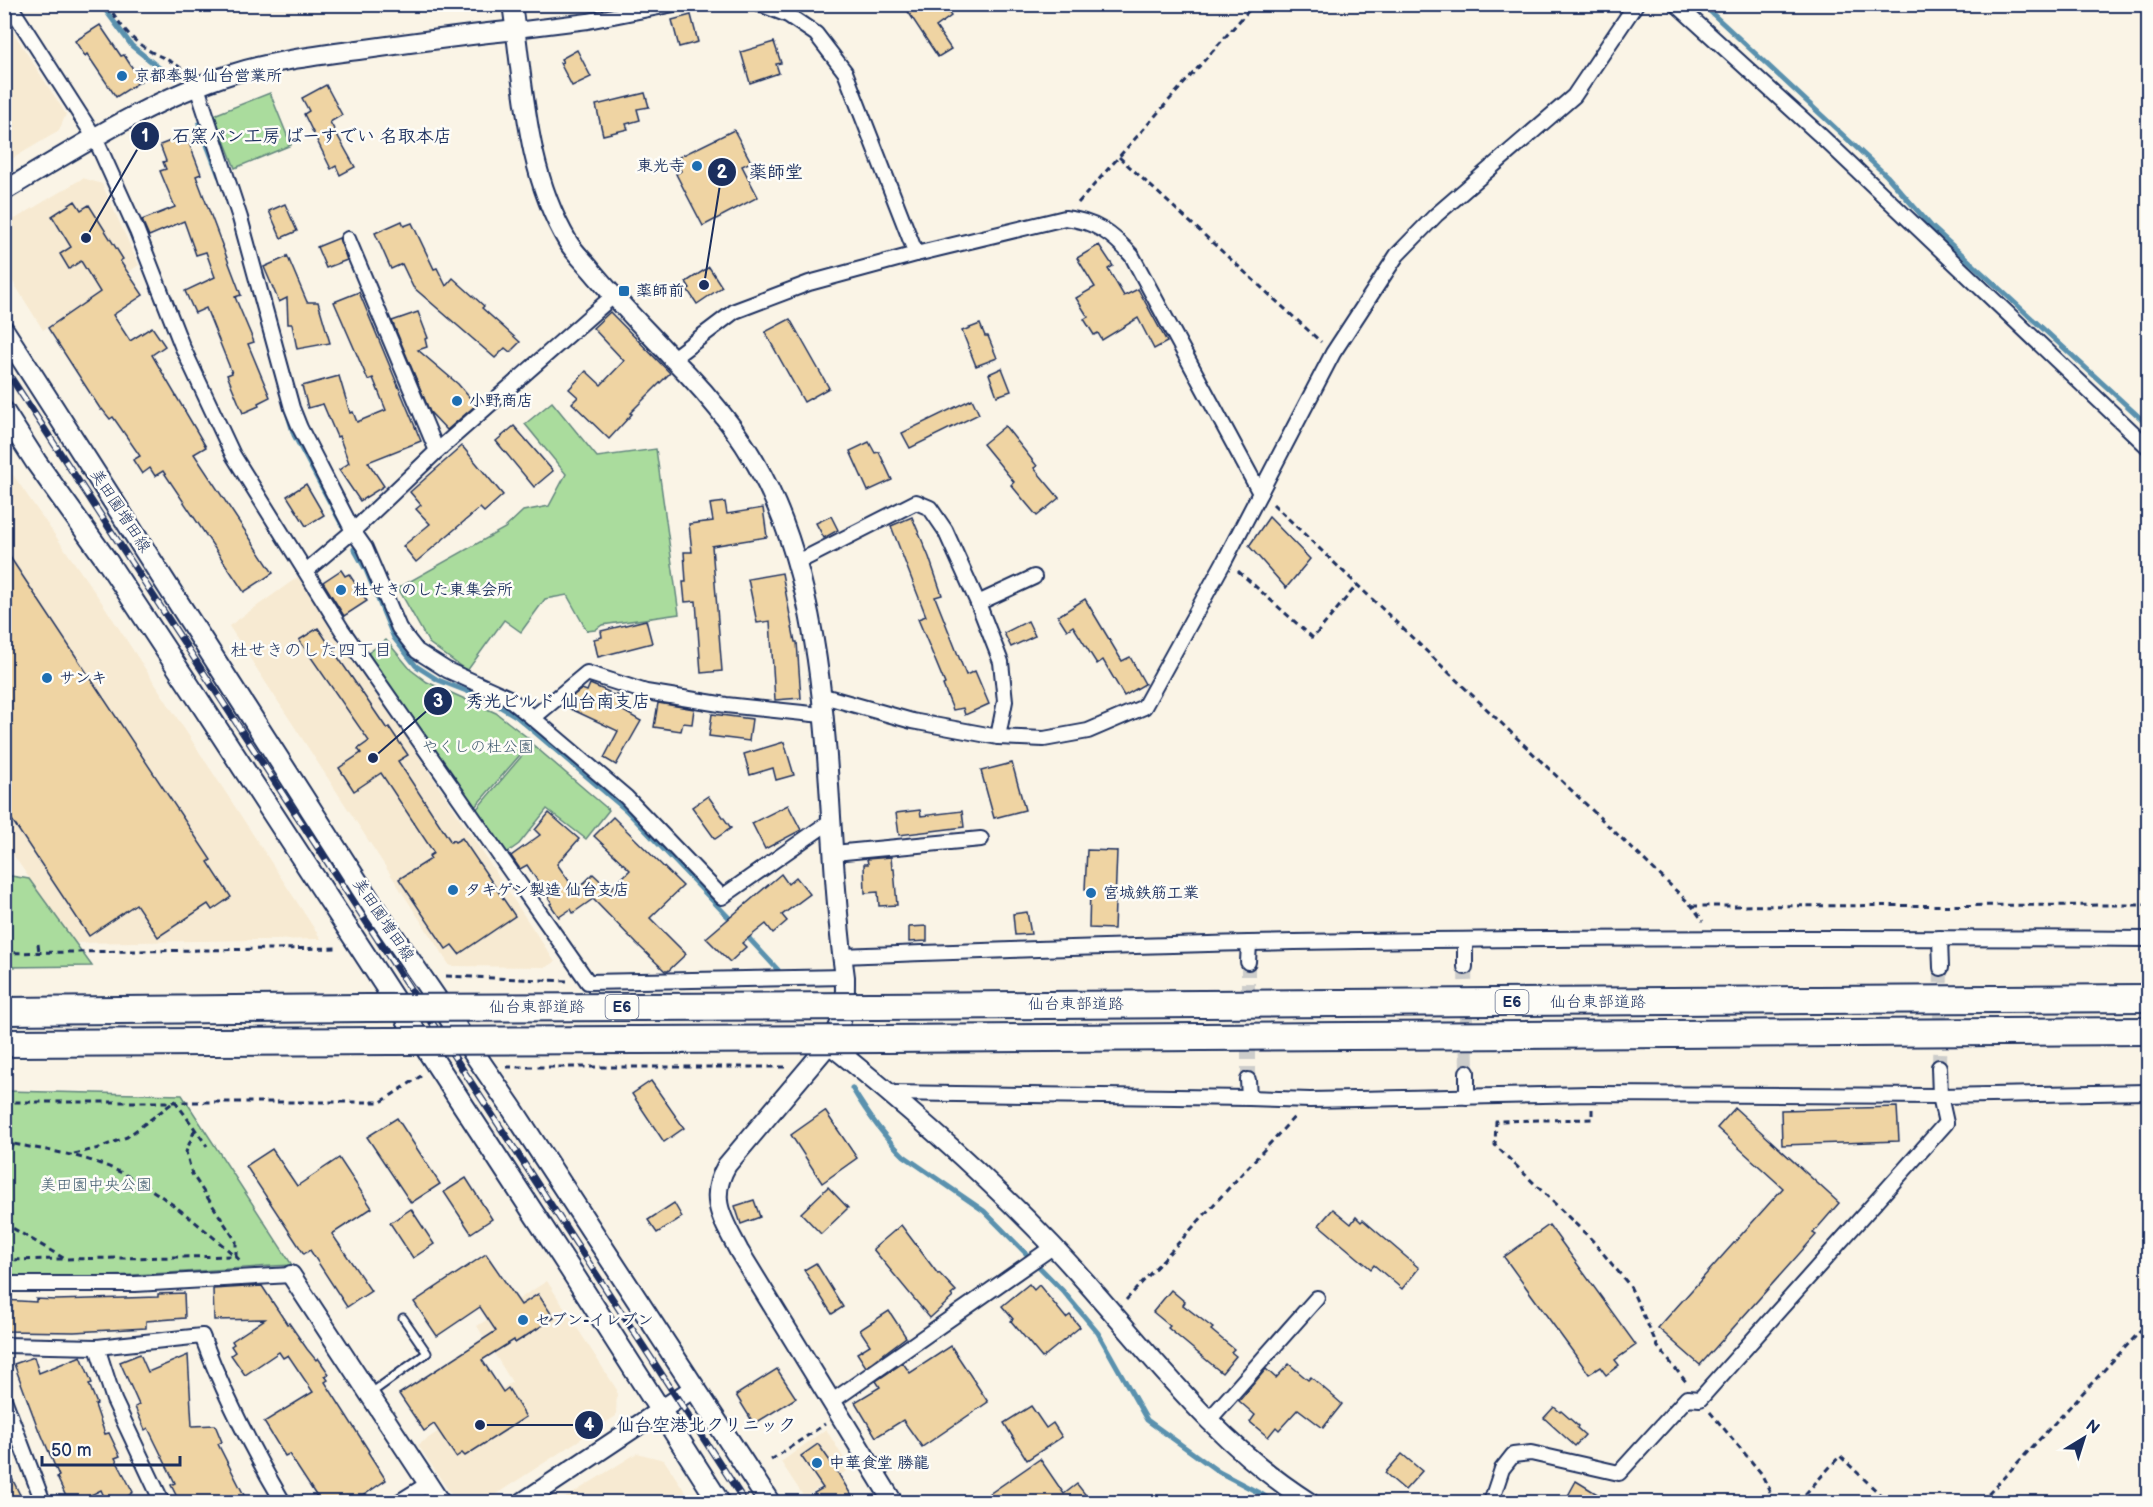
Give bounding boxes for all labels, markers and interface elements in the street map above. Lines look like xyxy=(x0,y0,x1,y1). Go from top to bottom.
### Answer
place label: 京都奉製 仙台営業所 xyxy=(134,67,282,86)
marker: 京都奉製 仙台営業所 xyxy=(115,69,129,83)
callout: 石窯パン工房 ばーすでい 名取本店 xyxy=(130,118,463,154)
text: 1 xyxy=(141,126,149,147)
text: 石窯パン工房 ばーすでい 名取本店 xyxy=(172,126,452,147)
callout: 薬師堂 xyxy=(707,154,815,190)
place label: 東光寺 xyxy=(637,157,685,176)
marker: 東光寺 xyxy=(690,159,704,173)
text: 2 xyxy=(717,162,728,183)
text: 薬師堂 xyxy=(749,162,803,183)
place label: 薬師前 xyxy=(636,282,684,301)
marker: 薬師前 xyxy=(617,284,631,298)
place label: 小野商店 xyxy=(469,392,533,411)
marker: 小野商店 xyxy=(450,394,464,408)
street label: 美田園増田線 xyxy=(86,466,154,556)
place label: 杜せきのした東集会所 xyxy=(353,581,513,600)
marker: 杜せきのした東集会所 xyxy=(334,583,348,597)
district label: 杜せきのした四丁目 xyxy=(230,640,392,661)
place label: サンキ xyxy=(59,669,107,688)
marker: サンキ xyxy=(40,671,54,685)
callout: 秀光ビルド 仙台南支店 xyxy=(423,683,662,719)
text: 3 xyxy=(433,691,443,712)
text: 秀光ビルド 仙台南支店 xyxy=(466,691,650,712)
park label: やくしの杜公園 xyxy=(422,738,534,757)
street label: 美田園増田線 xyxy=(348,875,418,965)
place label: タキゲン製造 仙台支店 xyxy=(465,881,629,900)
marker: タキゲン製造 仙台支店 xyxy=(446,883,460,897)
place label: 宮城鉄筋工業 xyxy=(1103,884,1199,903)
marker: 宮城鉄筋工業 xyxy=(1084,886,1098,900)
road number: E6 xyxy=(1496,990,1528,1014)
street label: 仙台東部道路 xyxy=(1550,993,1646,1012)
road number: E6 xyxy=(606,995,638,1019)
street label: 仙台東部道路 xyxy=(1028,995,1124,1014)
street label: 仙台東部道路 xyxy=(489,998,585,1017)
park label: 美田園中央公園 xyxy=(40,1176,152,1195)
place label: セブン-イレブン xyxy=(535,1311,654,1330)
marker: セブン-イレブン xyxy=(516,1313,530,1327)
callout: 仙台空港北クリニック xyxy=(574,1407,808,1443)
north arrow xyxy=(2054,1408,2114,1468)
text: 4 xyxy=(584,1415,595,1436)
text: 仙台空港北クリニック xyxy=(616,1415,796,1436)
text: N xyxy=(2082,1416,2103,1439)
scale bar xyxy=(42,1429,180,1467)
text: 50 m xyxy=(51,1440,92,1461)
place label: 中華食堂 勝龍 xyxy=(829,1454,929,1473)
marker: 中華食堂 勝龍 xyxy=(810,1456,824,1470)

